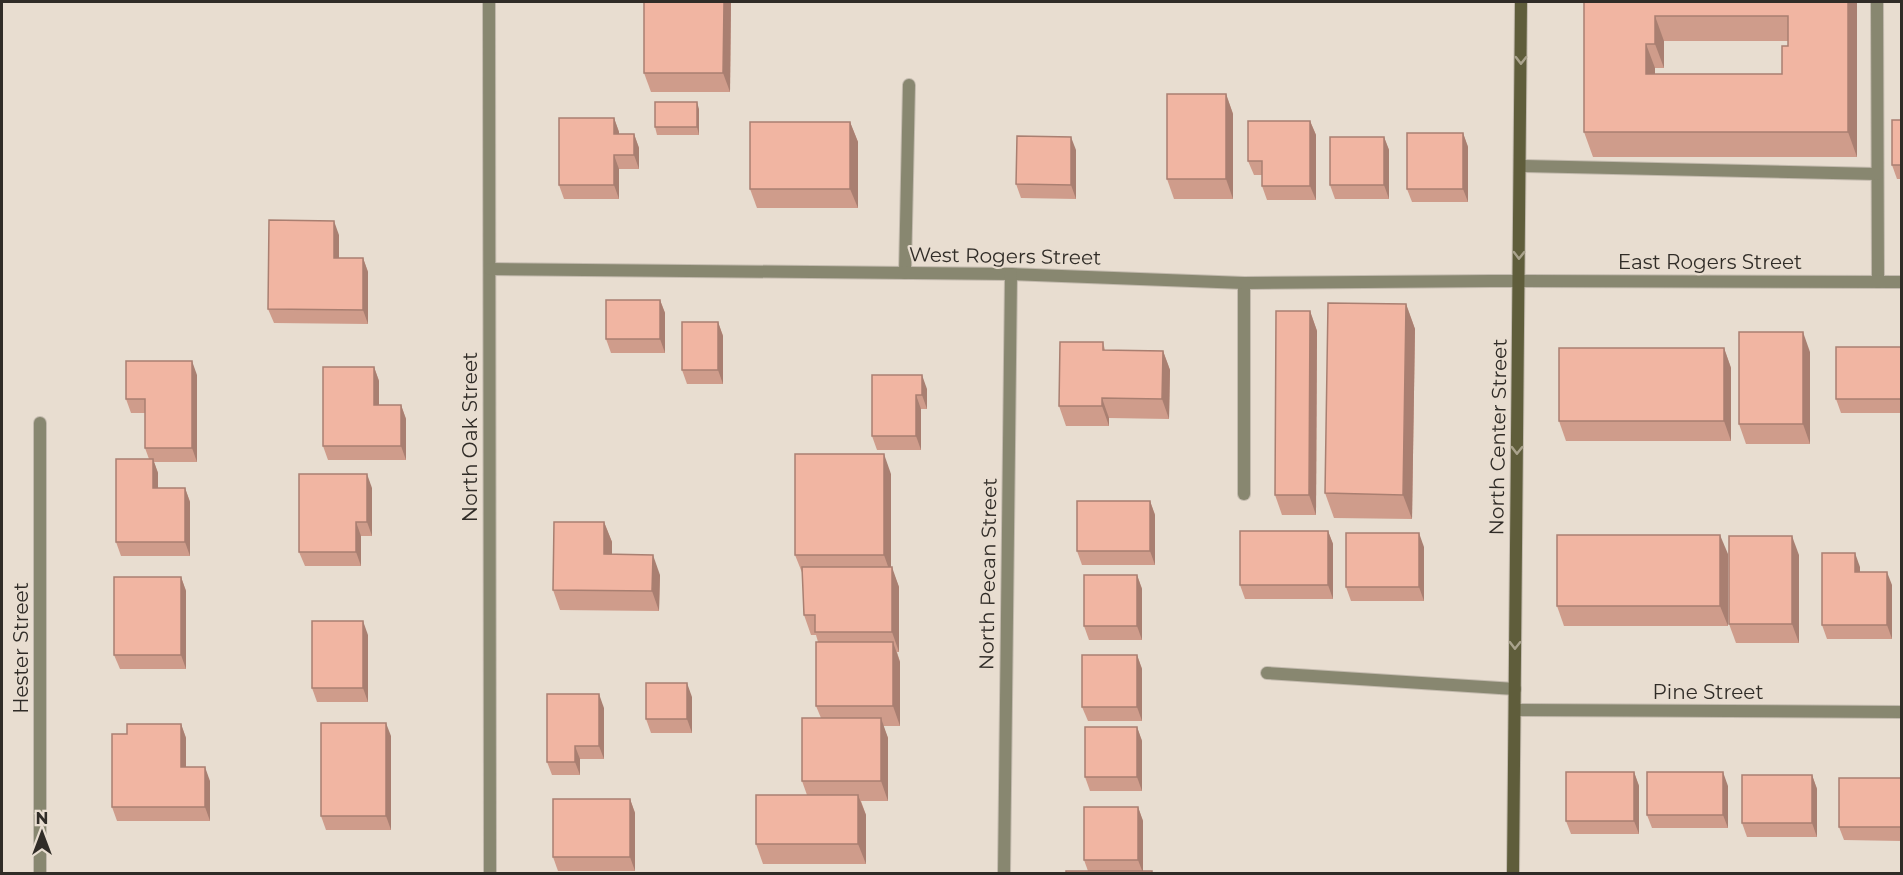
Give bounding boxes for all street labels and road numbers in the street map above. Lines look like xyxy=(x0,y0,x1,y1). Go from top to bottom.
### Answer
street label: West Rogers Street xyxy=(909,242,1101,270)
street label: East Rogers Street xyxy=(1618,250,1802,274)
street label: North Center Street xyxy=(1484,338,1512,536)
street label: North Oak Street xyxy=(458,352,482,522)
street label: North Pecan Street xyxy=(974,478,1002,670)
street label: Hester Street xyxy=(9,582,33,714)
street label: Pine Street xyxy=(1652,680,1764,704)

